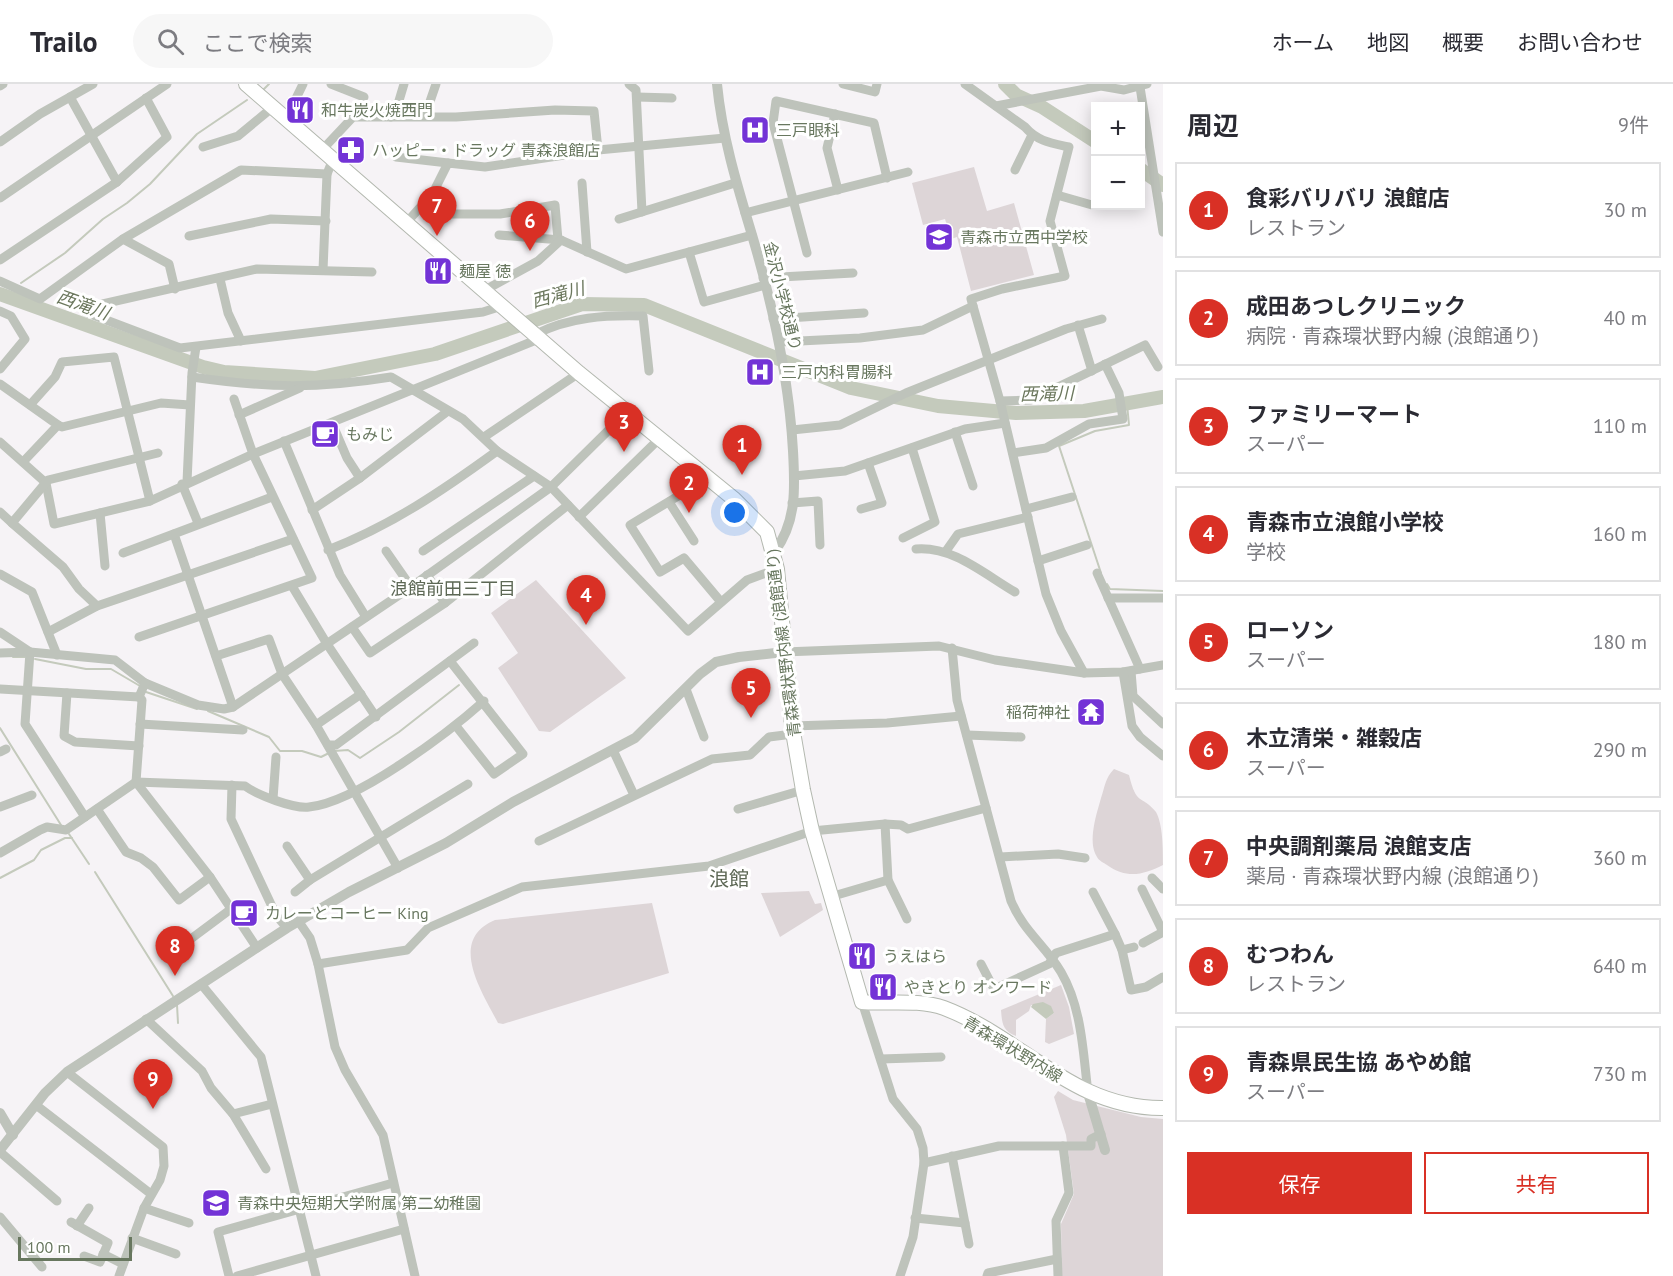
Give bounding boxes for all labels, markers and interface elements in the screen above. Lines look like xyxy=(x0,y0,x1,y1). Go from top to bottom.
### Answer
search box xyxy=(133,14,553,68)
text: Trailo xyxy=(30,23,97,60)
icon: search xyxy=(154,25,187,58)
text: ここで検索 xyxy=(202,29,313,57)
text: ホーム xyxy=(1272,29,1334,56)
text: 地図 xyxy=(1367,29,1409,56)
text: 概要 xyxy=(1442,29,1484,56)
text: お問い合わせ xyxy=(1517,29,1643,56)
restaurant icon: 和牛炭火焼西門 xyxy=(284,94,316,126)
place label: 和牛炭火焼西門 xyxy=(321,100,433,120)
map controls xyxy=(1091,102,1145,210)
button: + xyxy=(1091,102,1145,156)
text: 周辺 xyxy=(1187,109,1239,142)
text: 9件 xyxy=(1618,112,1649,138)
hospital icon: 三戸眼科 xyxy=(739,114,771,146)
place label: 三戸眼科 xyxy=(776,120,840,140)
pharmacy icon: ハッピー・ドラッグ 青森浪館店 xyxy=(335,134,367,166)
place label: ハッピー・ドラッグ 青森浪館店 xyxy=(372,140,600,160)
button: − xyxy=(1091,156,1145,210)
text: 食彩バリバリ 浪館店 xyxy=(1246,184,1450,212)
pin: 7 xyxy=(418,186,456,236)
text: 1 xyxy=(1203,197,1214,223)
text: 30 m xyxy=(1604,197,1647,223)
pin: 6 xyxy=(510,202,550,251)
text: レストラン xyxy=(1246,215,1346,241)
school or university icon: 青森市立西中学校 xyxy=(923,221,955,253)
place label: 青森市立西中学校 xyxy=(960,227,1088,247)
street label: 金沢小学校通り xyxy=(760,239,806,353)
restaurant icon: 麺屋 徳 xyxy=(422,255,454,287)
place label: 麺屋 徳 xyxy=(459,261,511,281)
water label: 西滝川 xyxy=(529,276,589,313)
water label: 西滝川 xyxy=(54,284,114,325)
text: 成田あつしクリニック xyxy=(1246,292,1466,320)
text: 2 xyxy=(1203,305,1214,331)
text: 40 m xyxy=(1604,305,1647,331)
text: 病院 · 青森環状野内線 (浪館通り) xyxy=(1246,323,1539,349)
hospital icon: 三戸内科胃腸科 xyxy=(744,356,776,388)
place label: 三戸内科胃腸科 xyxy=(781,362,893,382)
water label: 西滝川 xyxy=(1020,381,1076,405)
text: ファミリーマート xyxy=(1246,400,1422,428)
pin: 3 xyxy=(604,402,644,452)
text: 3 xyxy=(1203,413,1214,439)
text: 110 m xyxy=(1593,413,1647,439)
cafe icon: もみじ xyxy=(309,418,341,450)
place label: もみじ xyxy=(346,424,394,444)
pin: 1 xyxy=(722,426,762,475)
text: スーパー xyxy=(1246,431,1326,457)
pin: 2 xyxy=(670,464,708,513)
your location xyxy=(720,498,749,527)
text: 青森市立浪館小学校 xyxy=(1246,508,1444,536)
text: 4 xyxy=(1203,521,1214,547)
text: 160 m xyxy=(1593,521,1647,547)
text: 学校 xyxy=(1246,539,1286,565)
street label: 青森環状野内線 (浪館通り) xyxy=(762,548,804,738)
pin: 4 xyxy=(566,576,606,625)
district label: 浪館前田三丁目 xyxy=(390,577,516,600)
text: ローソン xyxy=(1246,616,1334,644)
text: 5 xyxy=(1203,629,1214,655)
text: 180 m xyxy=(1593,629,1647,655)
text: スーパー xyxy=(1246,647,1326,673)
pin: 5 xyxy=(732,668,771,718)
temple icon: 稲荷神社 xyxy=(1075,696,1107,728)
place label: 稲荷神社 xyxy=(1006,702,1070,722)
text: 木立清栄・雑穀店 xyxy=(1246,724,1422,752)
text: 6 xyxy=(1203,737,1214,763)
text: 290 m xyxy=(1593,737,1647,763)
text: スーパー xyxy=(1246,755,1326,781)
text: 中央調剤薬局 浪館支店 xyxy=(1246,832,1472,860)
text: 7 xyxy=(1203,845,1214,871)
text: 360 m xyxy=(1593,845,1647,871)
text: 薬局 · 青森環状野内線 (浪館通り) xyxy=(1246,863,1539,889)
district label: 浪館 xyxy=(709,866,749,892)
cafe icon: カレーとコーヒー King xyxy=(228,897,260,929)
place label: カレーとコーヒー King xyxy=(265,903,429,923)
pin: 8 xyxy=(156,926,195,976)
restaurant icon: うえはら xyxy=(846,940,878,972)
text: むつわん xyxy=(1246,940,1334,968)
place label: うえはら xyxy=(883,946,947,966)
text: 8 xyxy=(1203,953,1214,979)
text: 640 m xyxy=(1593,953,1647,979)
restaurant icon: やきとり オンワード xyxy=(867,971,899,1003)
text: レストラン xyxy=(1246,971,1346,997)
place label: やきとり オンワード xyxy=(904,977,1052,997)
street label: 青森環状野内線 xyxy=(960,1012,1066,1086)
text: 青森県民生協 あやめ館 xyxy=(1246,1048,1472,1076)
pin: 9 xyxy=(134,1060,172,1109)
text: 9 xyxy=(1203,1061,1214,1087)
text: 730 m xyxy=(1593,1061,1647,1087)
text: スーパー xyxy=(1246,1079,1326,1105)
button: 保存 xyxy=(1187,1152,1412,1214)
button: 共有 xyxy=(1424,1152,1649,1214)
school or university icon: 青森中央短期大学附属 第二幼稚園 xyxy=(200,1187,232,1219)
place label: 青森中央短期大学附属 第二幼稚園 xyxy=(237,1193,481,1213)
scale bar xyxy=(18,1234,132,1262)
text: 100 m xyxy=(27,1237,70,1257)

